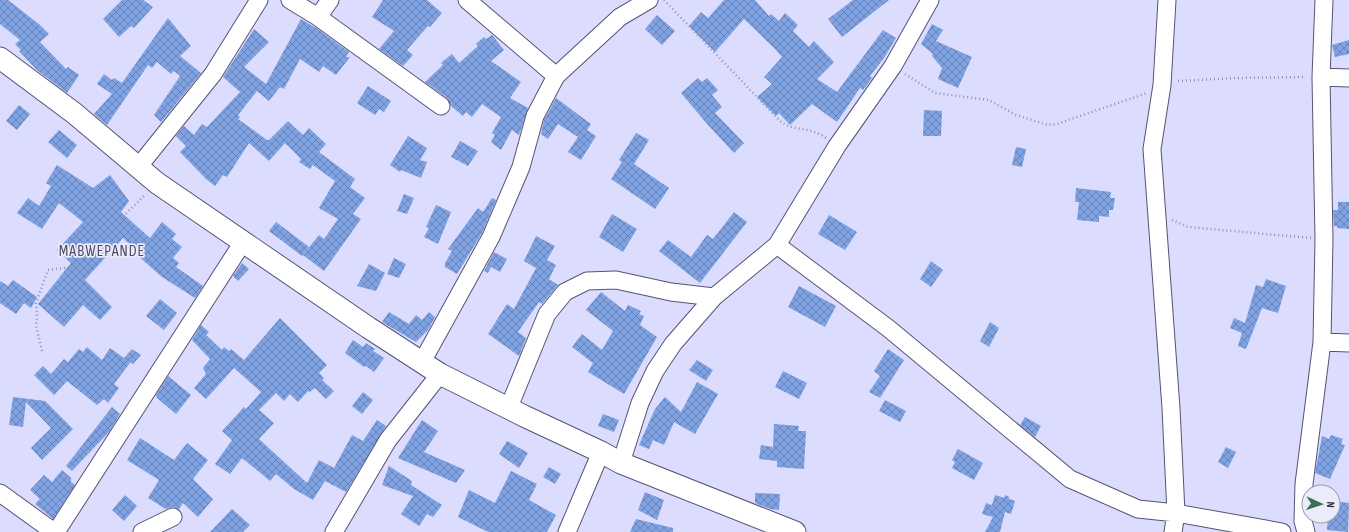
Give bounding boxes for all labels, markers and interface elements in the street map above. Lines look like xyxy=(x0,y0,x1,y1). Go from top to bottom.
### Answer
district label: MABWEPANDE xyxy=(59,242,145,261)
north arrow xyxy=(1301,484,1341,524)
text: N xyxy=(1324,501,1337,508)

